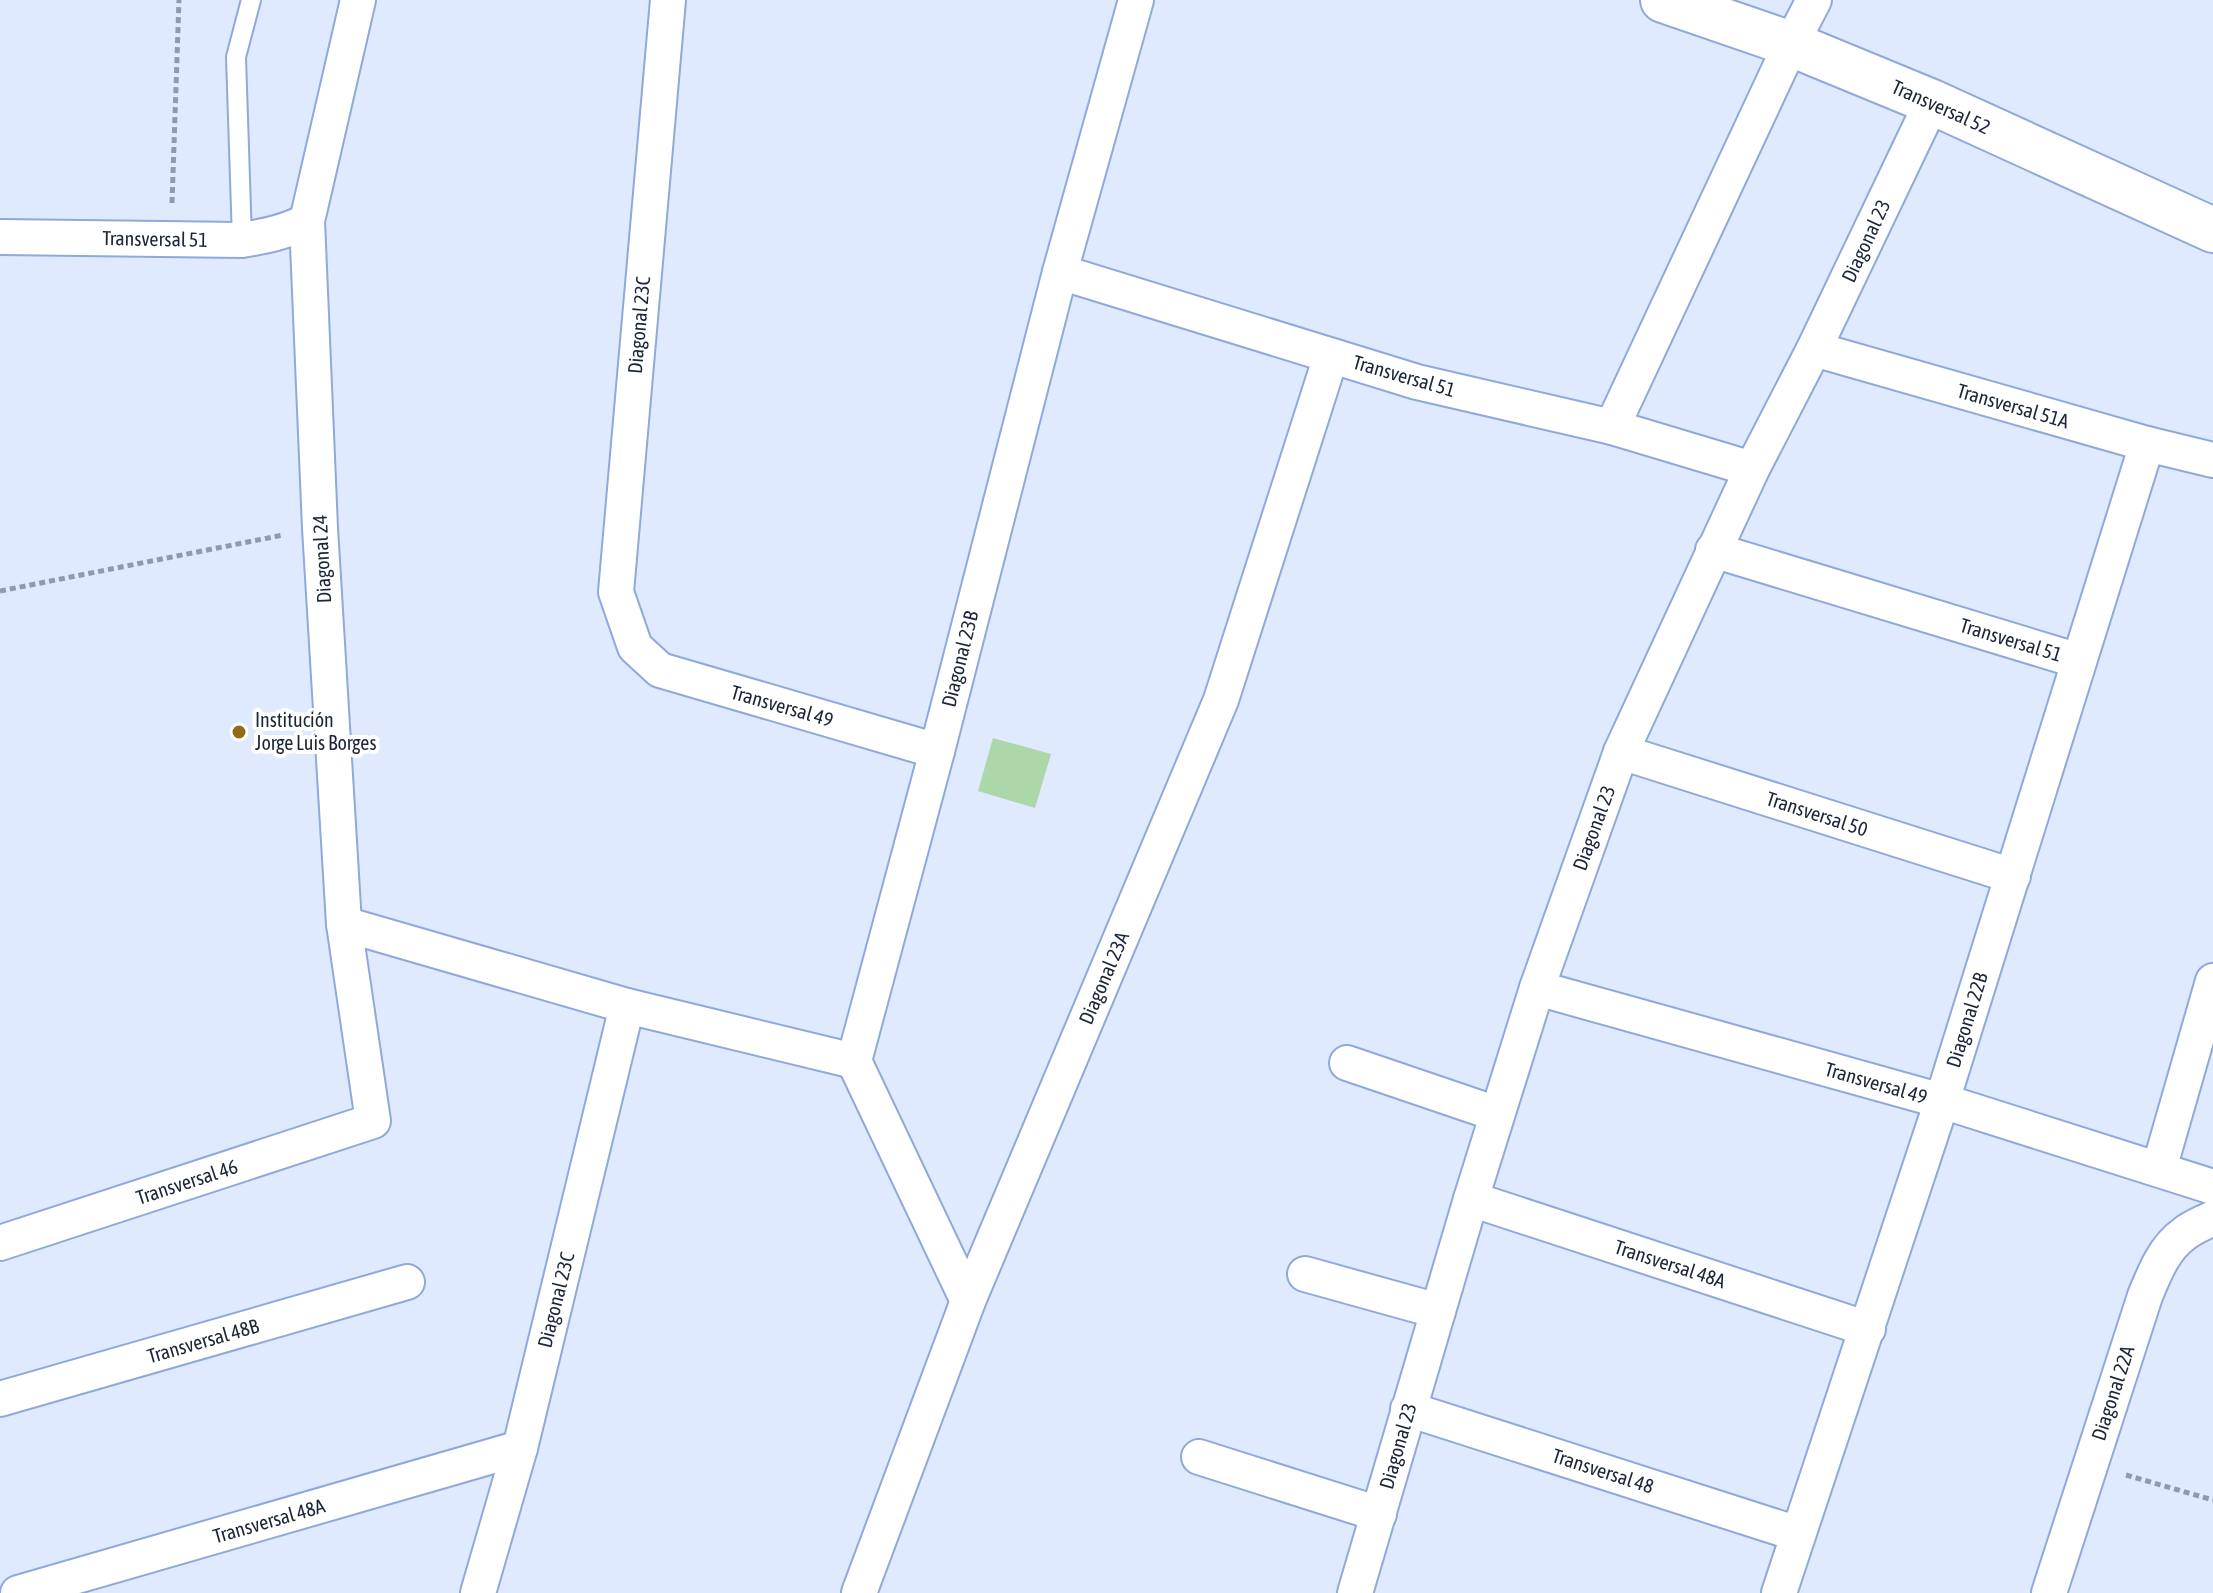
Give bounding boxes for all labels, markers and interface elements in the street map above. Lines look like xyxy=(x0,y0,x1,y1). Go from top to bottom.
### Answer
street label: Transversal 52 xyxy=(1888,75,1994,138)
street label: Diagonal 23 xyxy=(1836,196,1895,286)
street label: Transversal 51 xyxy=(102,226,208,251)
street label: Diagonal 23C xyxy=(623,275,654,375)
street label: Transversal 51 xyxy=(1350,350,1458,401)
street label: Transversal 51A xyxy=(1955,379,2072,432)
street label: Diagonal 24 xyxy=(308,514,335,604)
street label: Diagonal 23B xyxy=(936,608,983,709)
street label: Transversal 51 xyxy=(1957,613,2065,666)
street label: Transversal 49 xyxy=(728,680,836,731)
place label: Institución Jorge Luis Borges xyxy=(255,708,376,754)
marker: Institución Jorge Luis Borges xyxy=(230,723,248,741)
street label: Diagonal 23 xyxy=(1568,782,1619,873)
street label: Transversal 50 xyxy=(1763,786,1871,841)
street label: Diagonal 23A xyxy=(1074,928,1133,1028)
street label: Diagonal 22B xyxy=(1941,969,1992,1070)
street label: Transversal 49 xyxy=(1822,1057,1930,1108)
street label: Transversal 46 xyxy=(133,1154,241,1209)
street label: Transversal 48A xyxy=(1612,1235,1729,1292)
street label: Diagonal 23C xyxy=(533,1250,578,1350)
street label: Transversal 48B xyxy=(144,1313,262,1367)
street label: Diagonal 22A xyxy=(2086,1342,2139,1443)
street label: Diagonal 23 xyxy=(1374,1400,1421,1492)
street label: Transversal 48 xyxy=(1549,1443,1657,1498)
street label: Transversal 48A xyxy=(210,1494,328,1547)

